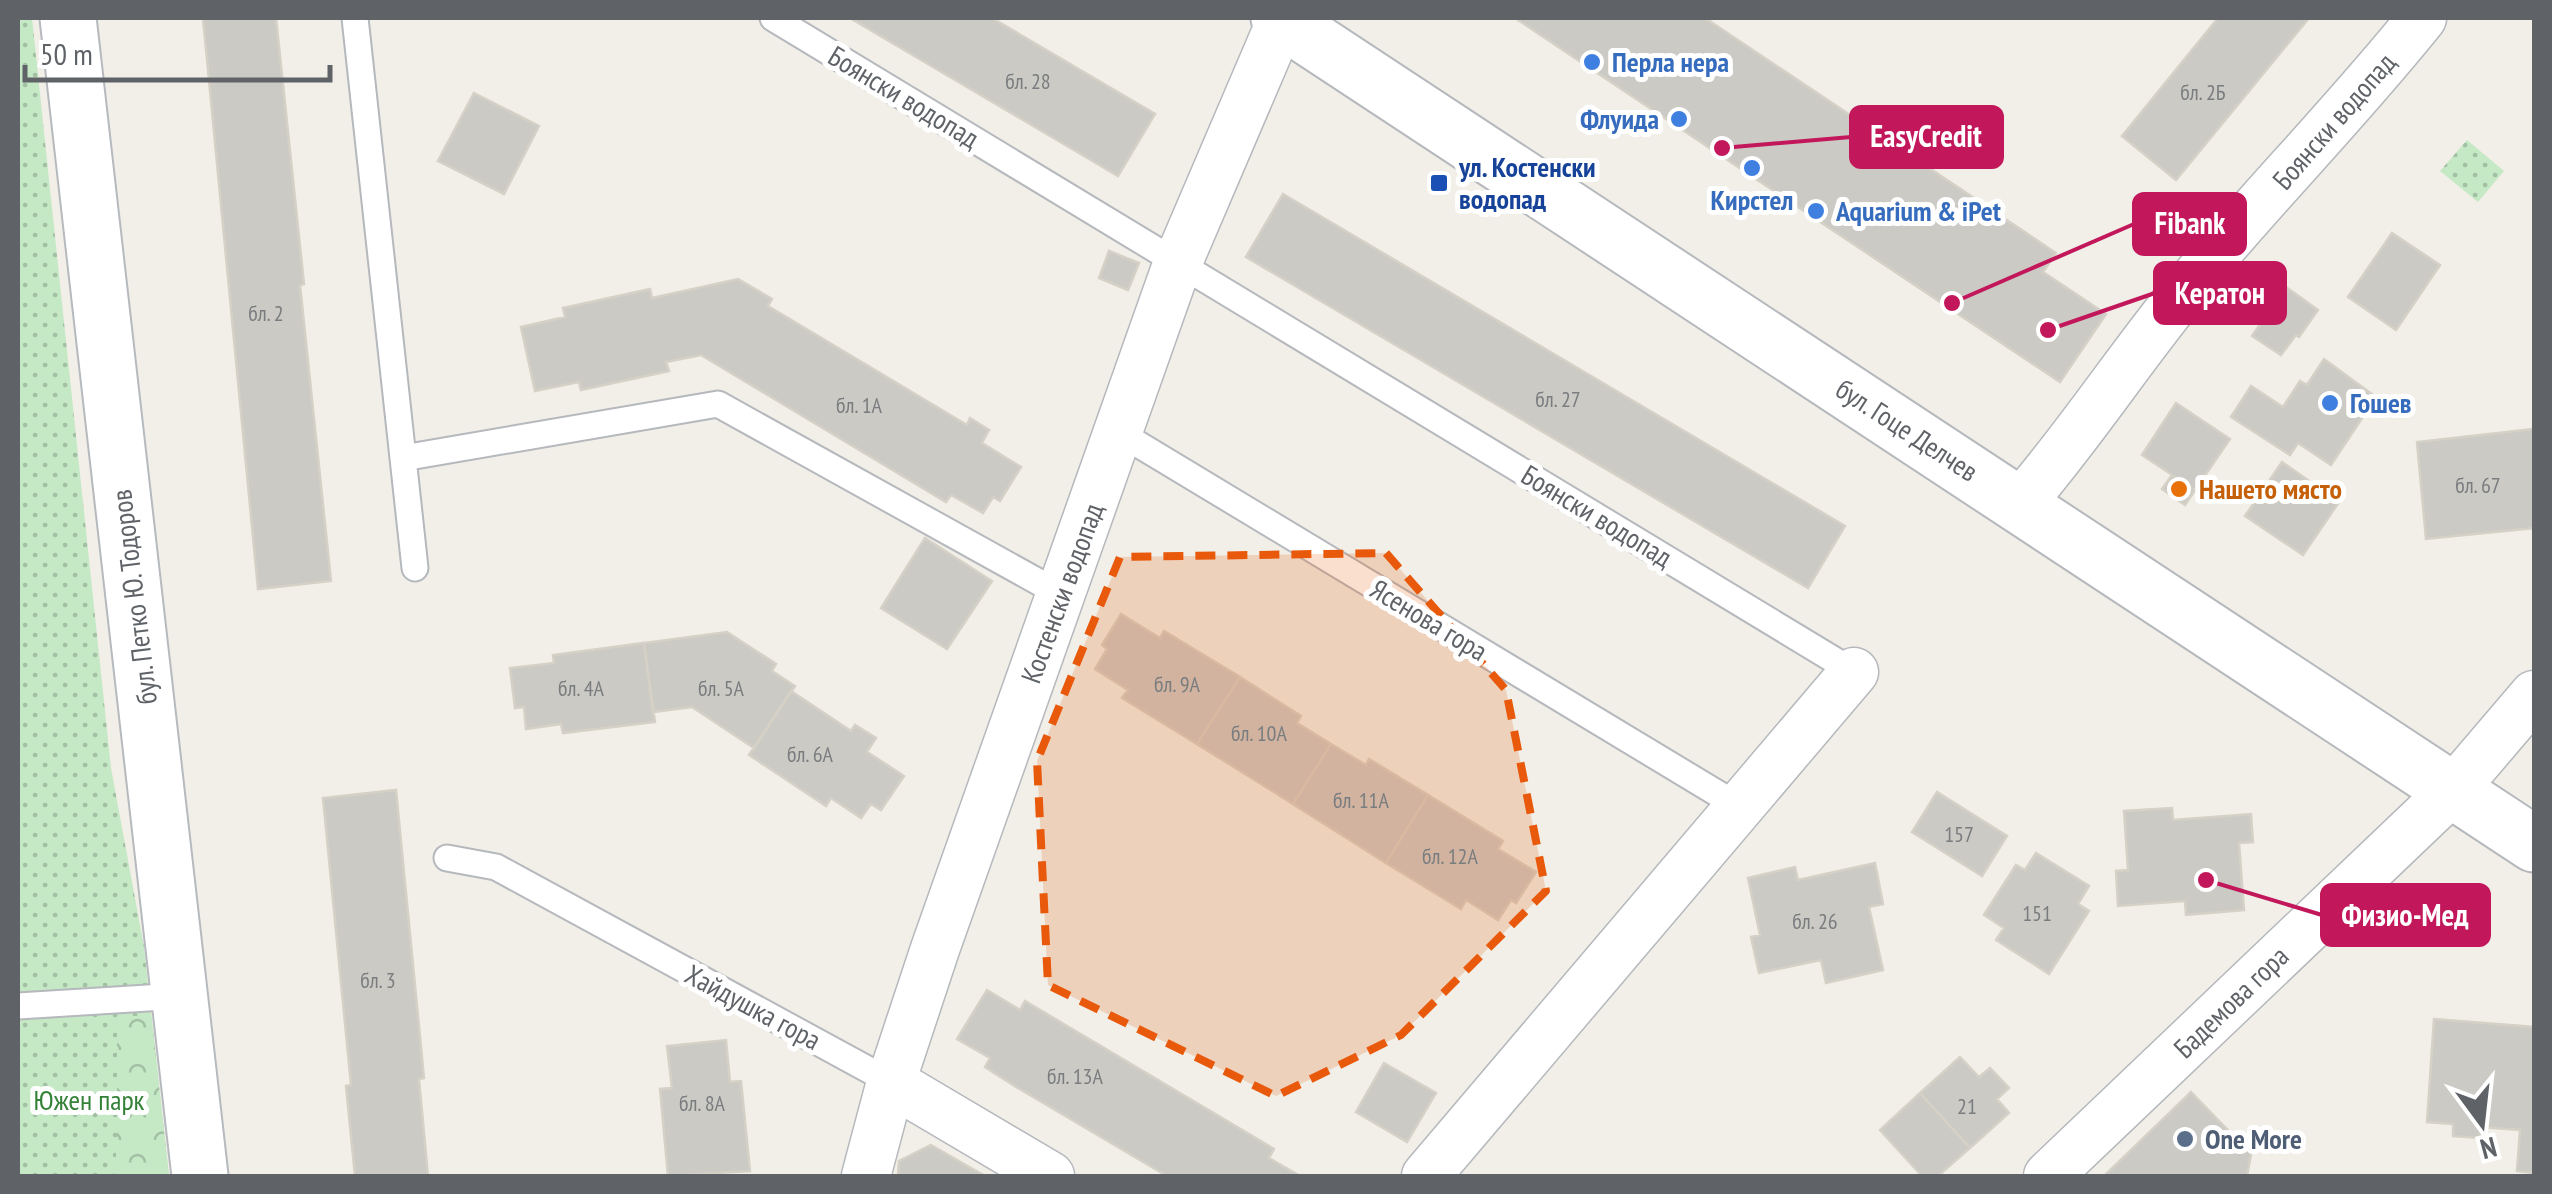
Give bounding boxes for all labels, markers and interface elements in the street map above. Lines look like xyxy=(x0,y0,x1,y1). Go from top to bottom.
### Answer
scale bar xyxy=(25,20,330,82)
text: 50 m xyxy=(40,34,93,73)
street label: Боянски водопад xyxy=(822,37,987,156)
place label: Перла нера xyxy=(1612,43,1729,80)
street label: Боянски водопад xyxy=(2264,44,2403,197)
marker: Перла нера xyxy=(1581,51,1603,73)
house number: бл. 28 xyxy=(1005,67,1051,95)
house number: бл. 2Б xyxy=(2180,78,2226,106)
place label: Флуида xyxy=(1580,100,1659,137)
callout: EasyCredit xyxy=(1851,107,2002,167)
marker: Флуида xyxy=(1668,108,1690,130)
text: EasyCredit xyxy=(1870,116,1982,155)
place label: ул. Костенски водопад xyxy=(1458,148,1596,217)
marker: Кирстел xyxy=(1741,157,1763,179)
marker: ул. Костенски водопад xyxy=(1428,172,1450,194)
place label: Кирстел xyxy=(1711,181,1793,218)
place label: Aquarium & iPet xyxy=(1835,192,2001,229)
callout: Fibank xyxy=(2134,194,2245,254)
marker: Aquarium & iPet xyxy=(1805,200,1827,222)
text: Fibank xyxy=(2155,203,2226,242)
callout: Кератон xyxy=(2155,263,2285,323)
text: Кератон xyxy=(2175,273,2265,312)
house number: бл. 2 xyxy=(248,299,284,327)
street label: бул. Гоце Делчев xyxy=(1829,370,1985,489)
place label: Гошев xyxy=(2350,384,2412,421)
house number: бл. 27 xyxy=(1535,385,1581,413)
house number: бл. 1А xyxy=(836,391,883,419)
marker: Гошев xyxy=(2319,392,2341,414)
street label: Боянски водопад xyxy=(1515,456,1680,575)
place label: Нашето място xyxy=(2199,470,2342,507)
house number: бл. 67 xyxy=(2455,471,2501,499)
marker: Нашето място xyxy=(2168,478,2190,500)
street label: бул. Петко Ю. Тодоров xyxy=(102,488,165,706)
street label: Костенски водопад xyxy=(1012,498,1111,688)
street label: Ясенова гора xyxy=(1364,570,1495,669)
house number: бл. 9А xyxy=(1154,670,1201,698)
house number: бл. 4А xyxy=(558,674,605,702)
house number: бл. 5А xyxy=(698,674,745,702)
house number: бл. 10А xyxy=(1231,719,1287,747)
house number: бл. 6А xyxy=(787,740,834,768)
house number: бл. 11А xyxy=(1333,786,1389,814)
house number: 157 xyxy=(1944,820,1974,848)
house number: бл. 12А xyxy=(1422,842,1478,870)
callout: Физио-Мед xyxy=(2322,885,2489,945)
text: Физио-Мед xyxy=(2342,895,2468,934)
house number: 151 xyxy=(2022,899,2052,927)
house number: бл. 26 xyxy=(1792,907,1838,935)
street label: Бадемова гора xyxy=(2165,938,2296,1066)
street label: Хайдушка гора xyxy=(679,955,827,1058)
house number: бл. 3 xyxy=(360,966,396,994)
house number: бл. 13А xyxy=(1047,1062,1103,1090)
north arrow xyxy=(2432,1074,2532,1174)
park label: Южен парк xyxy=(34,1081,145,1118)
house number: бл. 8А xyxy=(679,1089,726,1117)
house number: 21 xyxy=(1957,1092,1977,1120)
place label: One More xyxy=(2205,1120,2302,1157)
marker: One More xyxy=(2174,1128,2196,1150)
text: N xyxy=(2477,1129,2501,1168)

